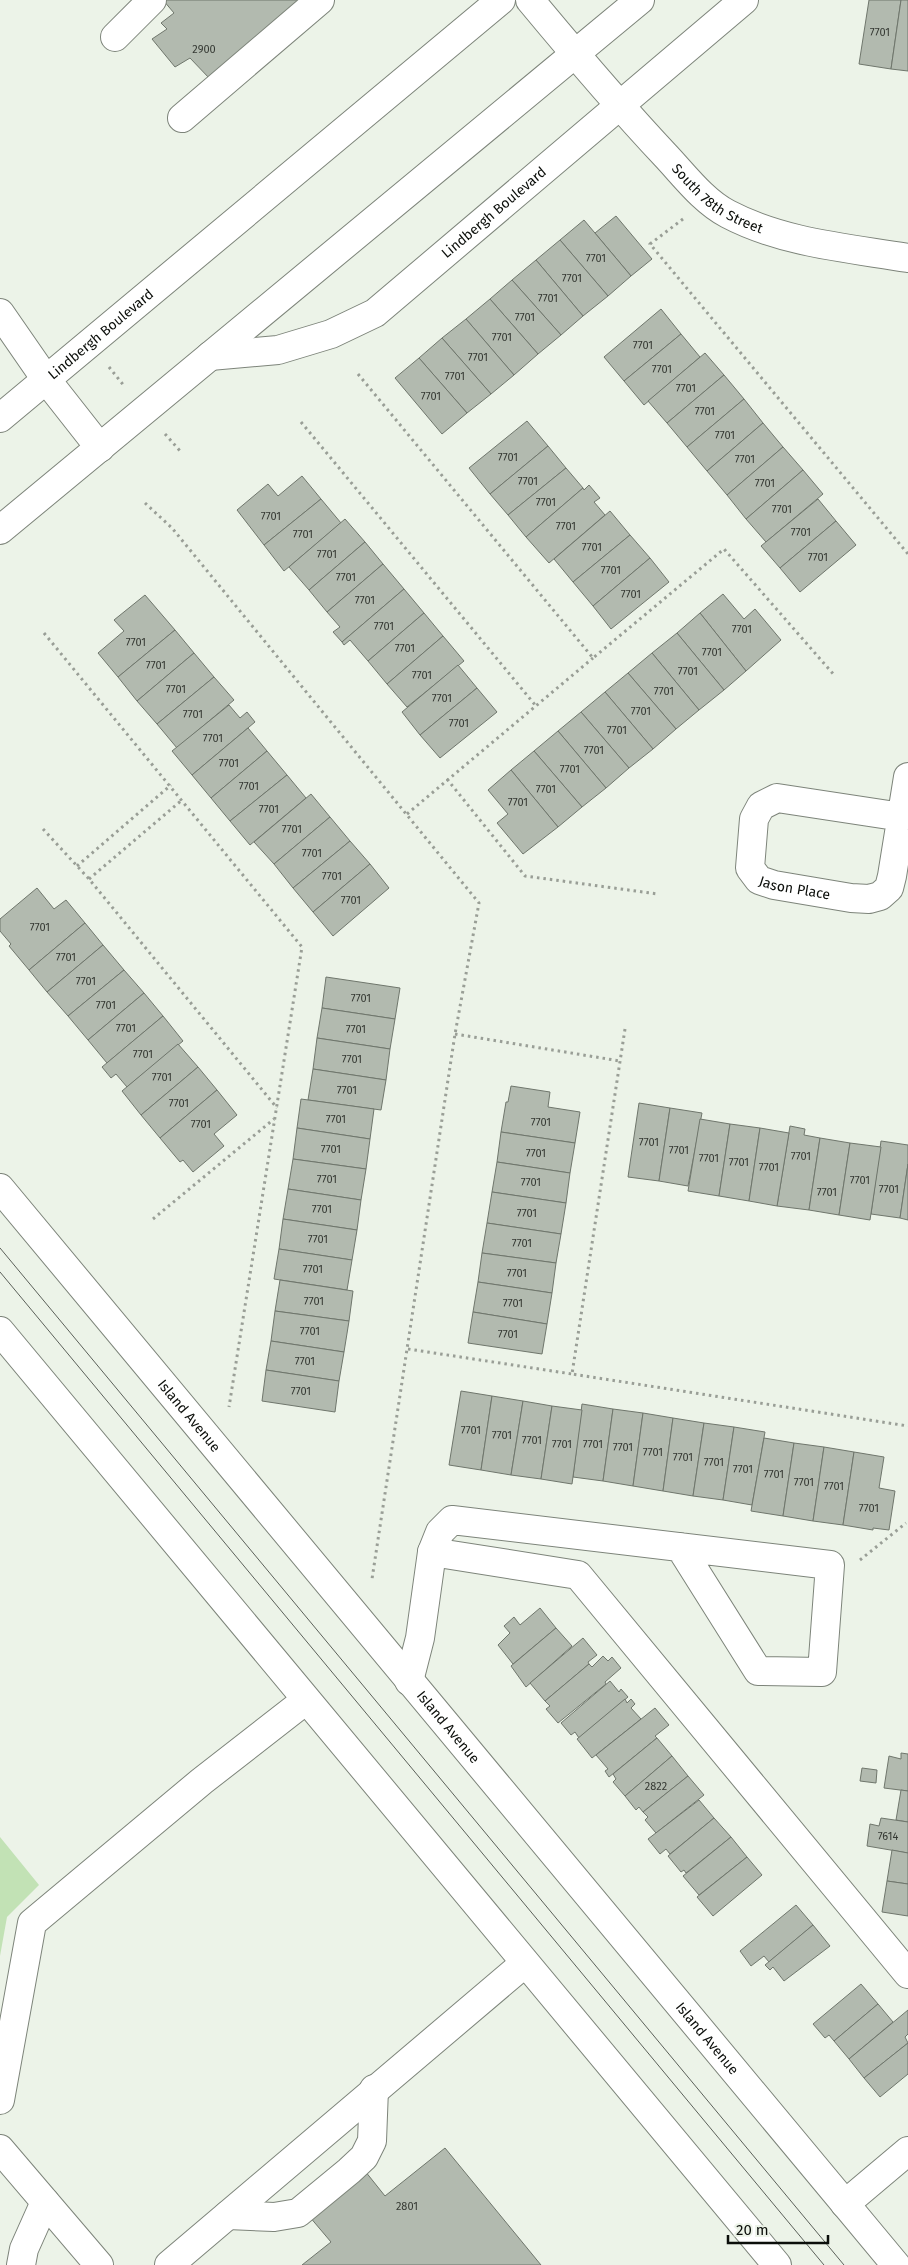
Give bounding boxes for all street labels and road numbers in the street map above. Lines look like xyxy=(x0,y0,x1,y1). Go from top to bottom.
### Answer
street label: South 78th Street xyxy=(668,160,766,238)
street label: Lindbergh Boulevard xyxy=(438,164,550,262)
street label: Lindbergh Boulevard xyxy=(45,286,157,383)
street label: Jason Place xyxy=(757,873,832,903)
street label: Island Avenue xyxy=(154,1376,224,1456)
street label: Island Avenue xyxy=(413,1687,483,1767)
street label: Island Avenue xyxy=(672,1999,742,2078)

